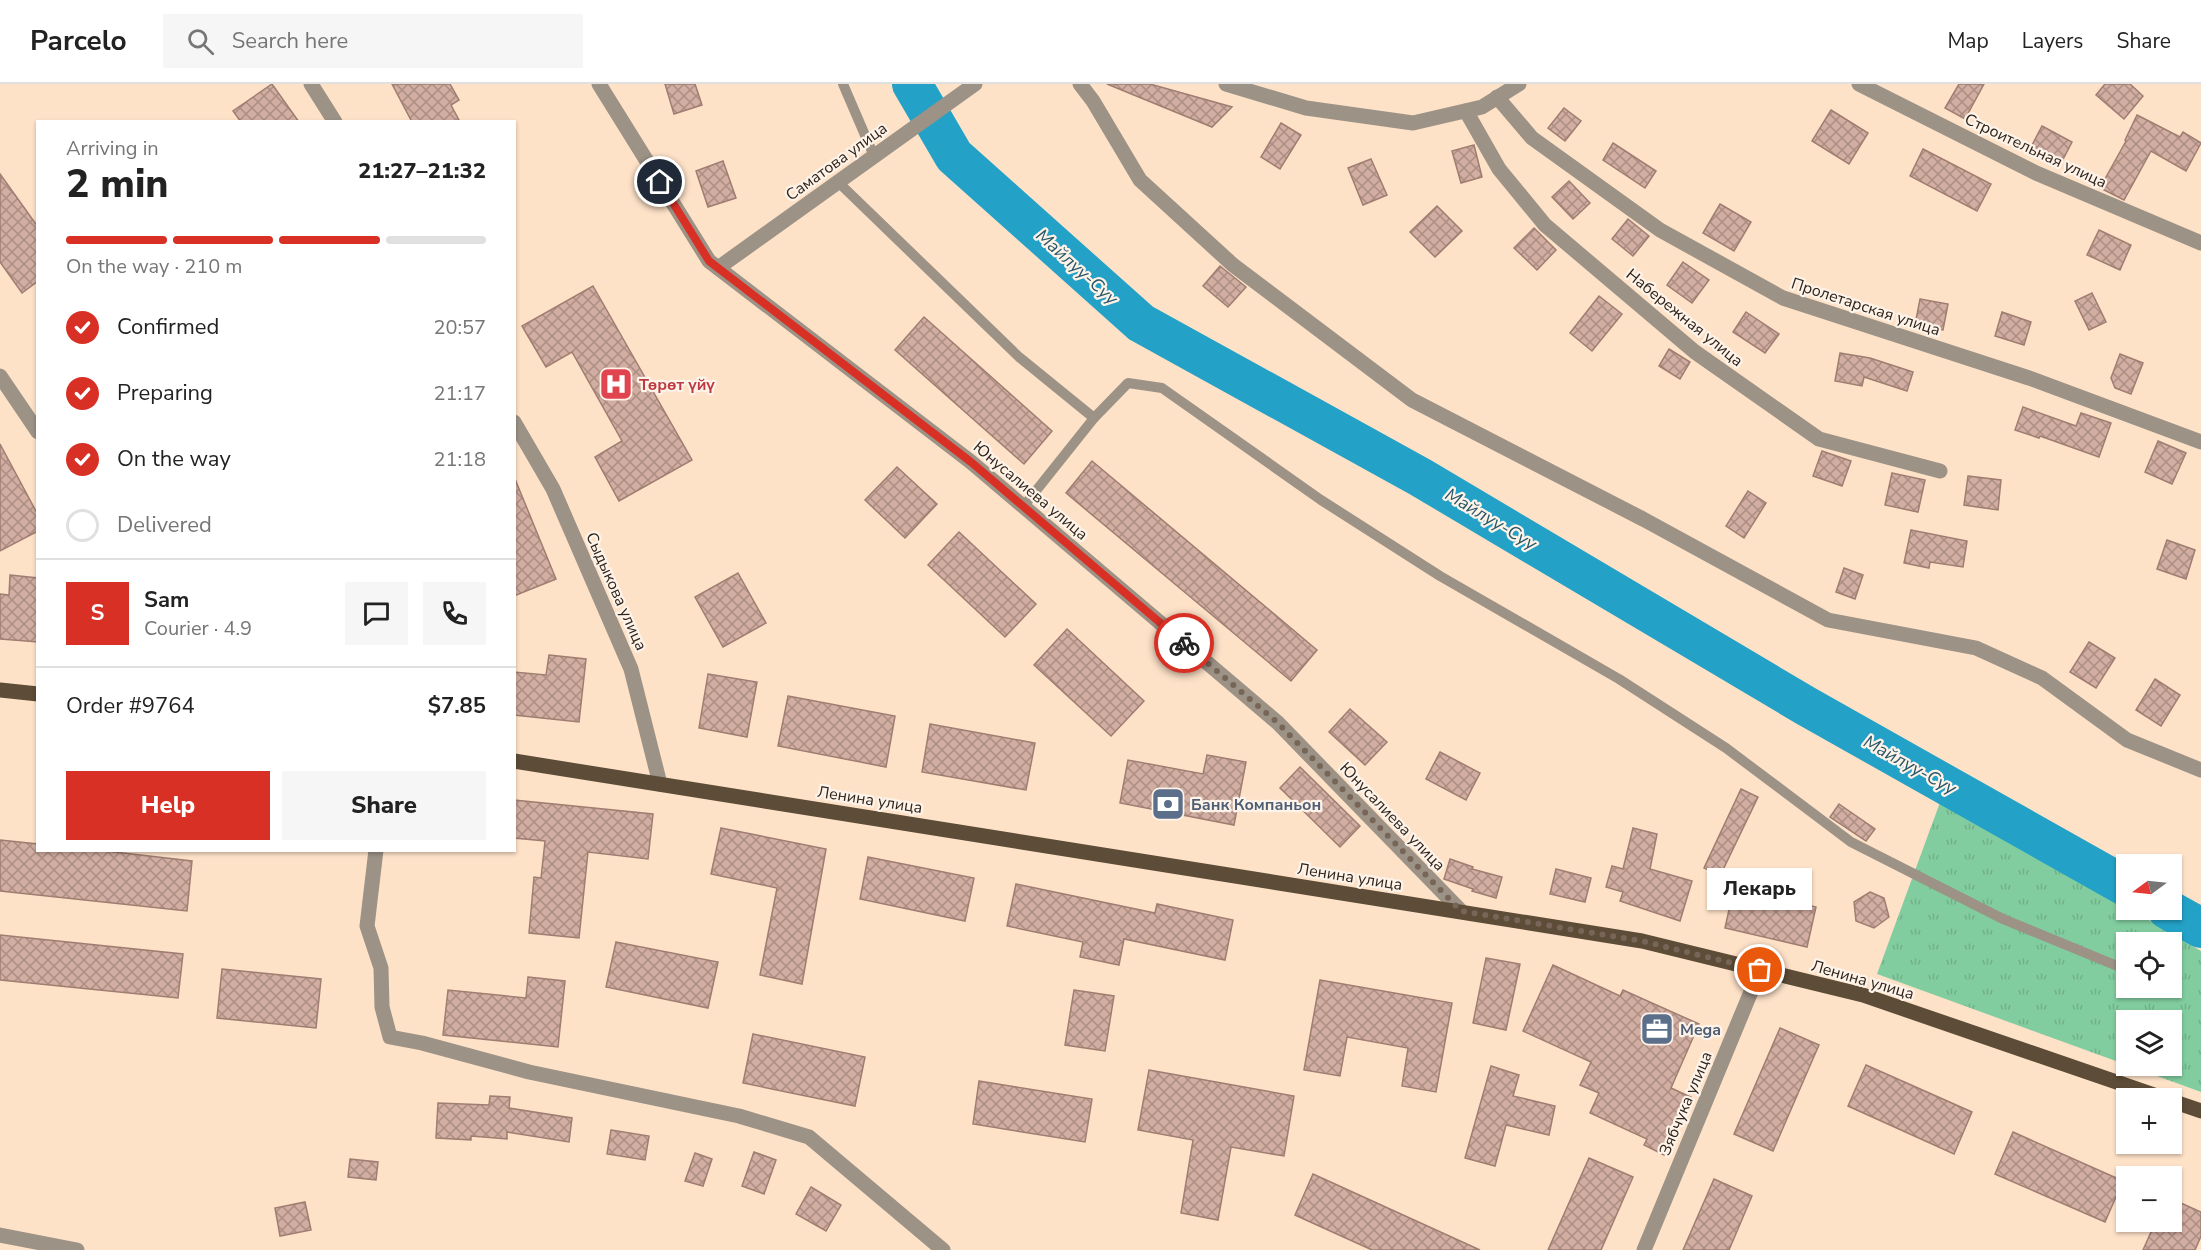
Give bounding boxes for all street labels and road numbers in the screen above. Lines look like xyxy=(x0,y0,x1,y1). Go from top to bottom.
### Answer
street label: Строительная улица xyxy=(1961,108,2110,194)
street label: Саматова улица xyxy=(781,117,892,206)
street label: Набережная улица xyxy=(1621,264,1747,372)
street label: Пролетарская улица xyxy=(1788,272,1943,341)
street label: Юнусалиева улица xyxy=(968,436,1092,545)
street label: Сыдыкова улица xyxy=(580,529,652,654)
street label: Юнусалиева улица xyxy=(1335,757,1450,876)
street label: Ленина улица xyxy=(816,781,924,819)
street label: Ленина улица xyxy=(1296,858,1404,896)
street label: Ленина улица xyxy=(1809,955,1917,1005)
street label: Зябчука улица xyxy=(1654,1048,1718,1159)

